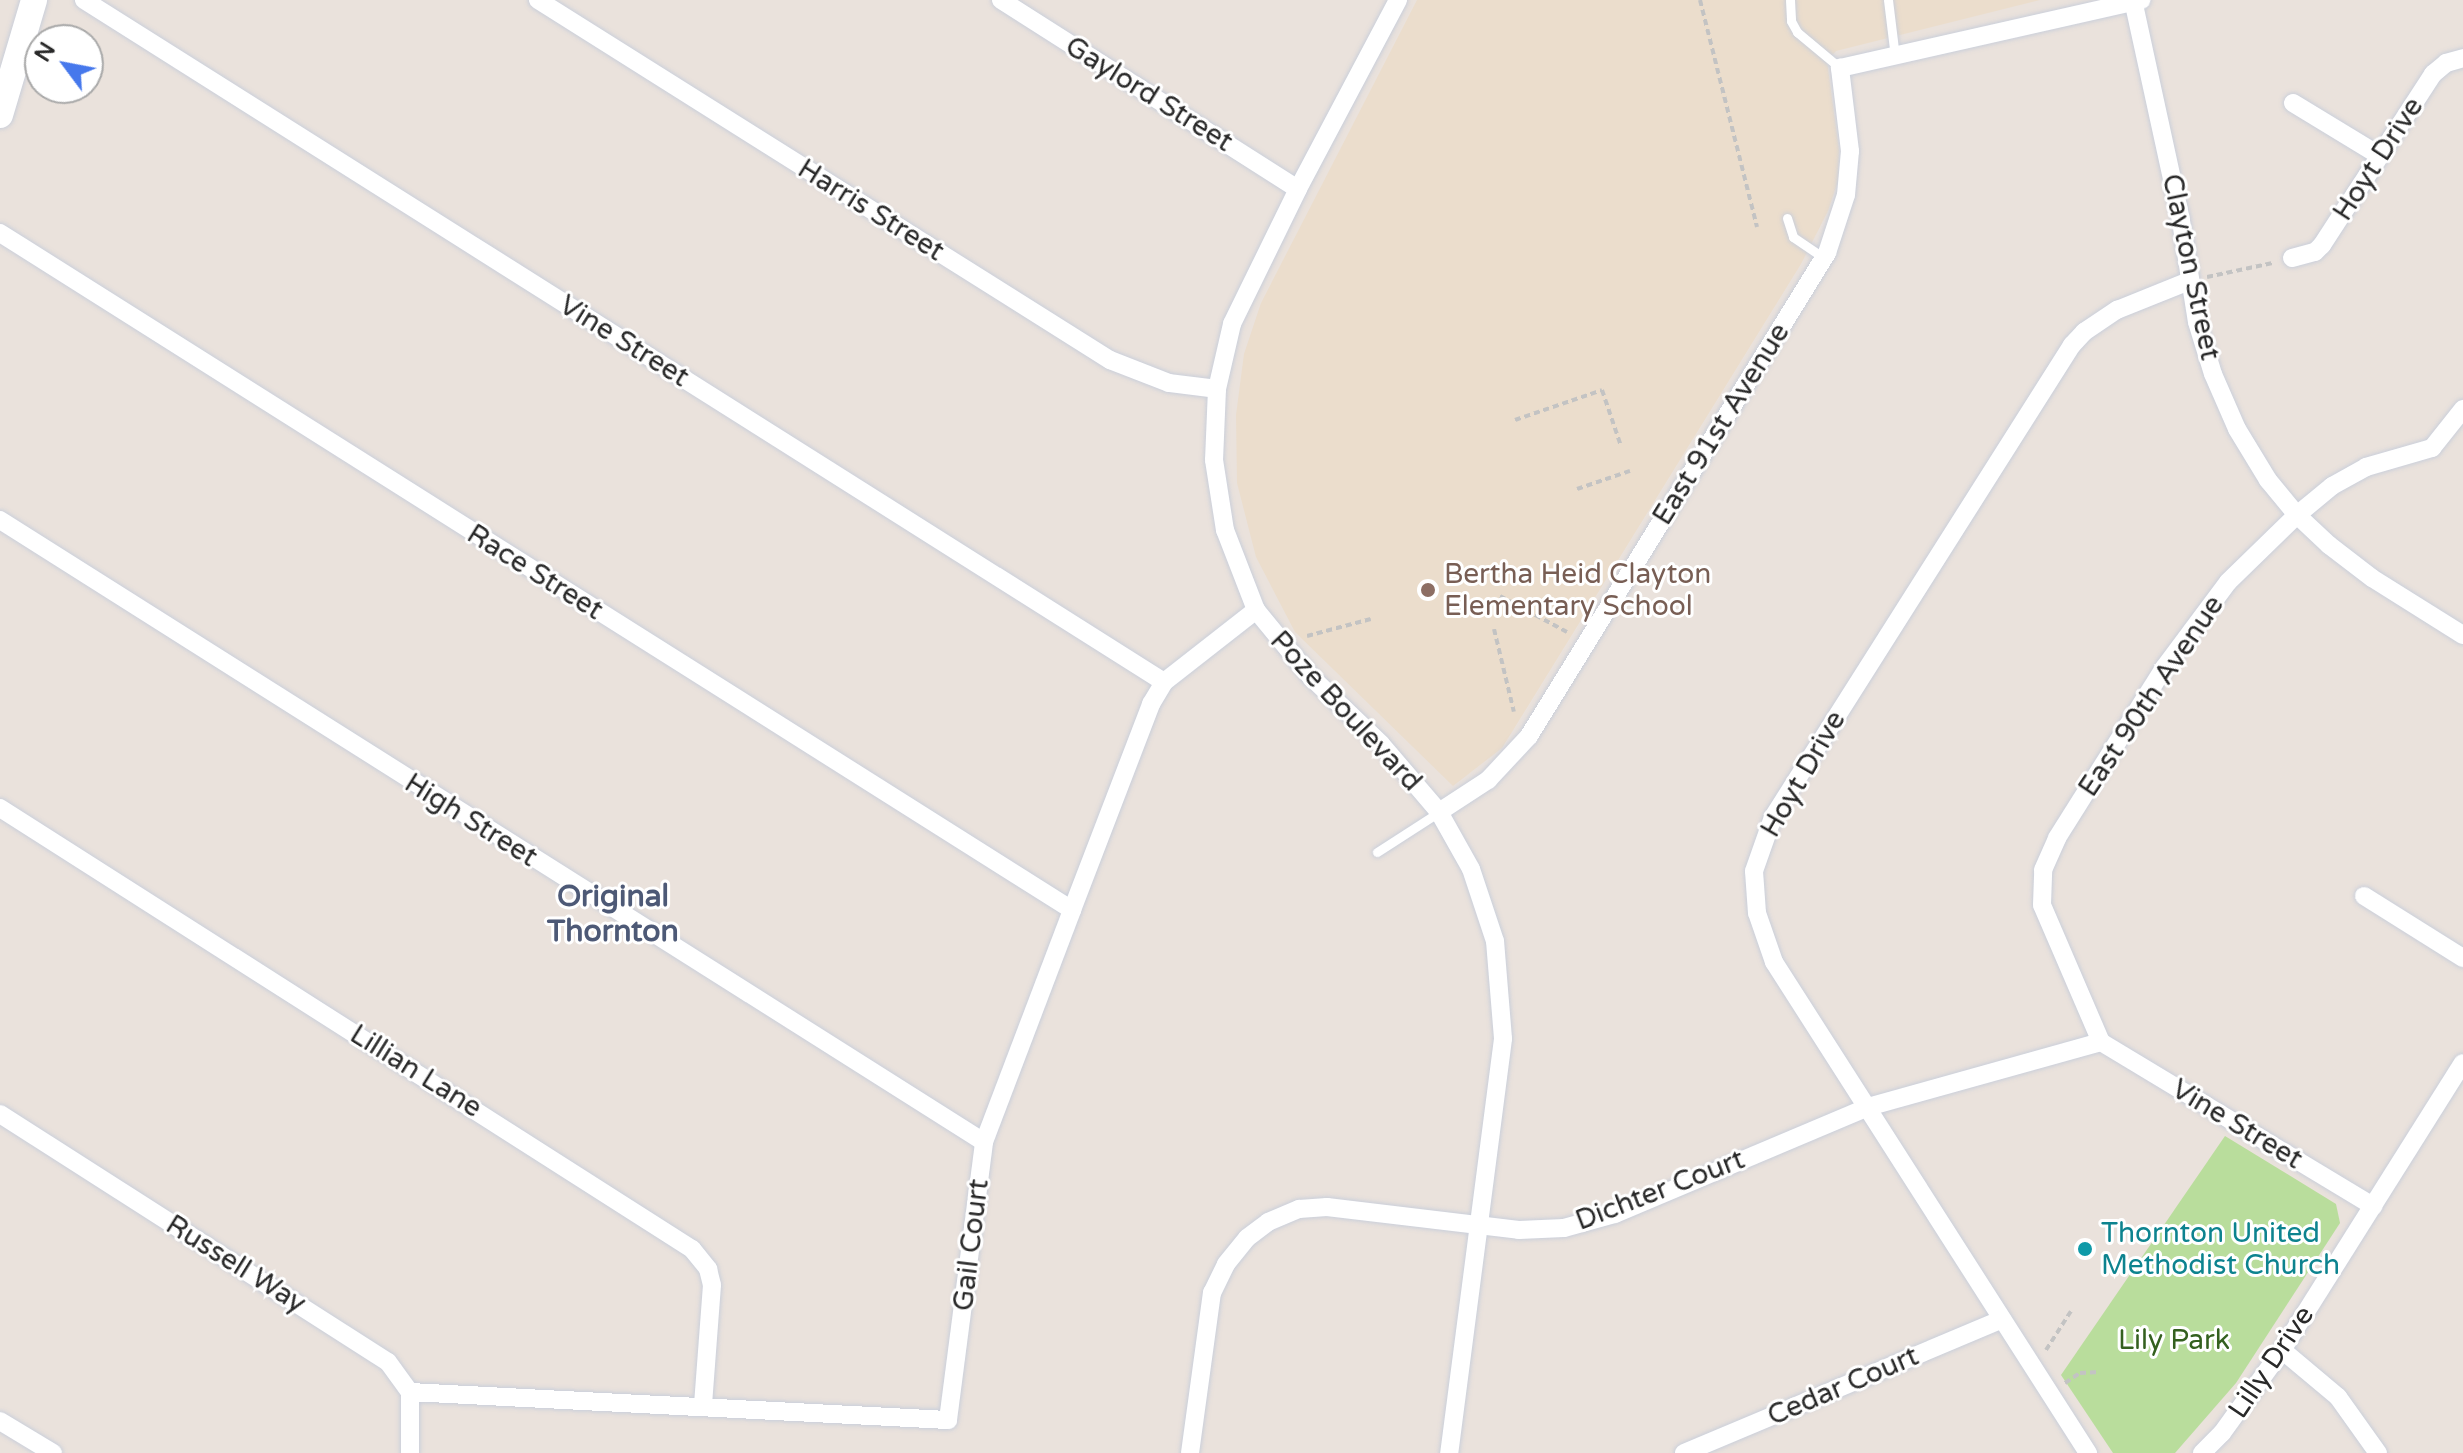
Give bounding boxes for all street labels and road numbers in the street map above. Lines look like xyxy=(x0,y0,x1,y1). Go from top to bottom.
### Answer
street label: Gaylord Street xyxy=(1059,29,1239,159)
street label: Hoyt Drive xyxy=(2326,91,2430,227)
street label: Harris Street xyxy=(792,152,950,268)
street label: Clayton Street xyxy=(2155,171,2227,363)
street label: Vine Street xyxy=(553,288,695,394)
street label: East 91st Avenue xyxy=(1645,317,1797,531)
street label: Race Street xyxy=(461,517,609,627)
street label: East 90th Avenue xyxy=(2071,589,2231,803)
street label: Poze Boulevard xyxy=(1263,624,1429,798)
street label: Hoyt Drive xyxy=(1753,705,1853,843)
street label: High Street xyxy=(399,766,543,874)
street label: Lillian Lane xyxy=(344,1017,488,1125)
street label: Vine Street xyxy=(2166,1072,2308,1176)
street label: Dichter Court xyxy=(1571,1142,1749,1238)
street label: Gail Court xyxy=(946,1177,996,1313)
street label: Russell Way xyxy=(160,1208,312,1320)
street label: Lilly Drive xyxy=(2221,1299,2321,1425)
street label: Cedar Court xyxy=(1762,1339,1924,1433)

